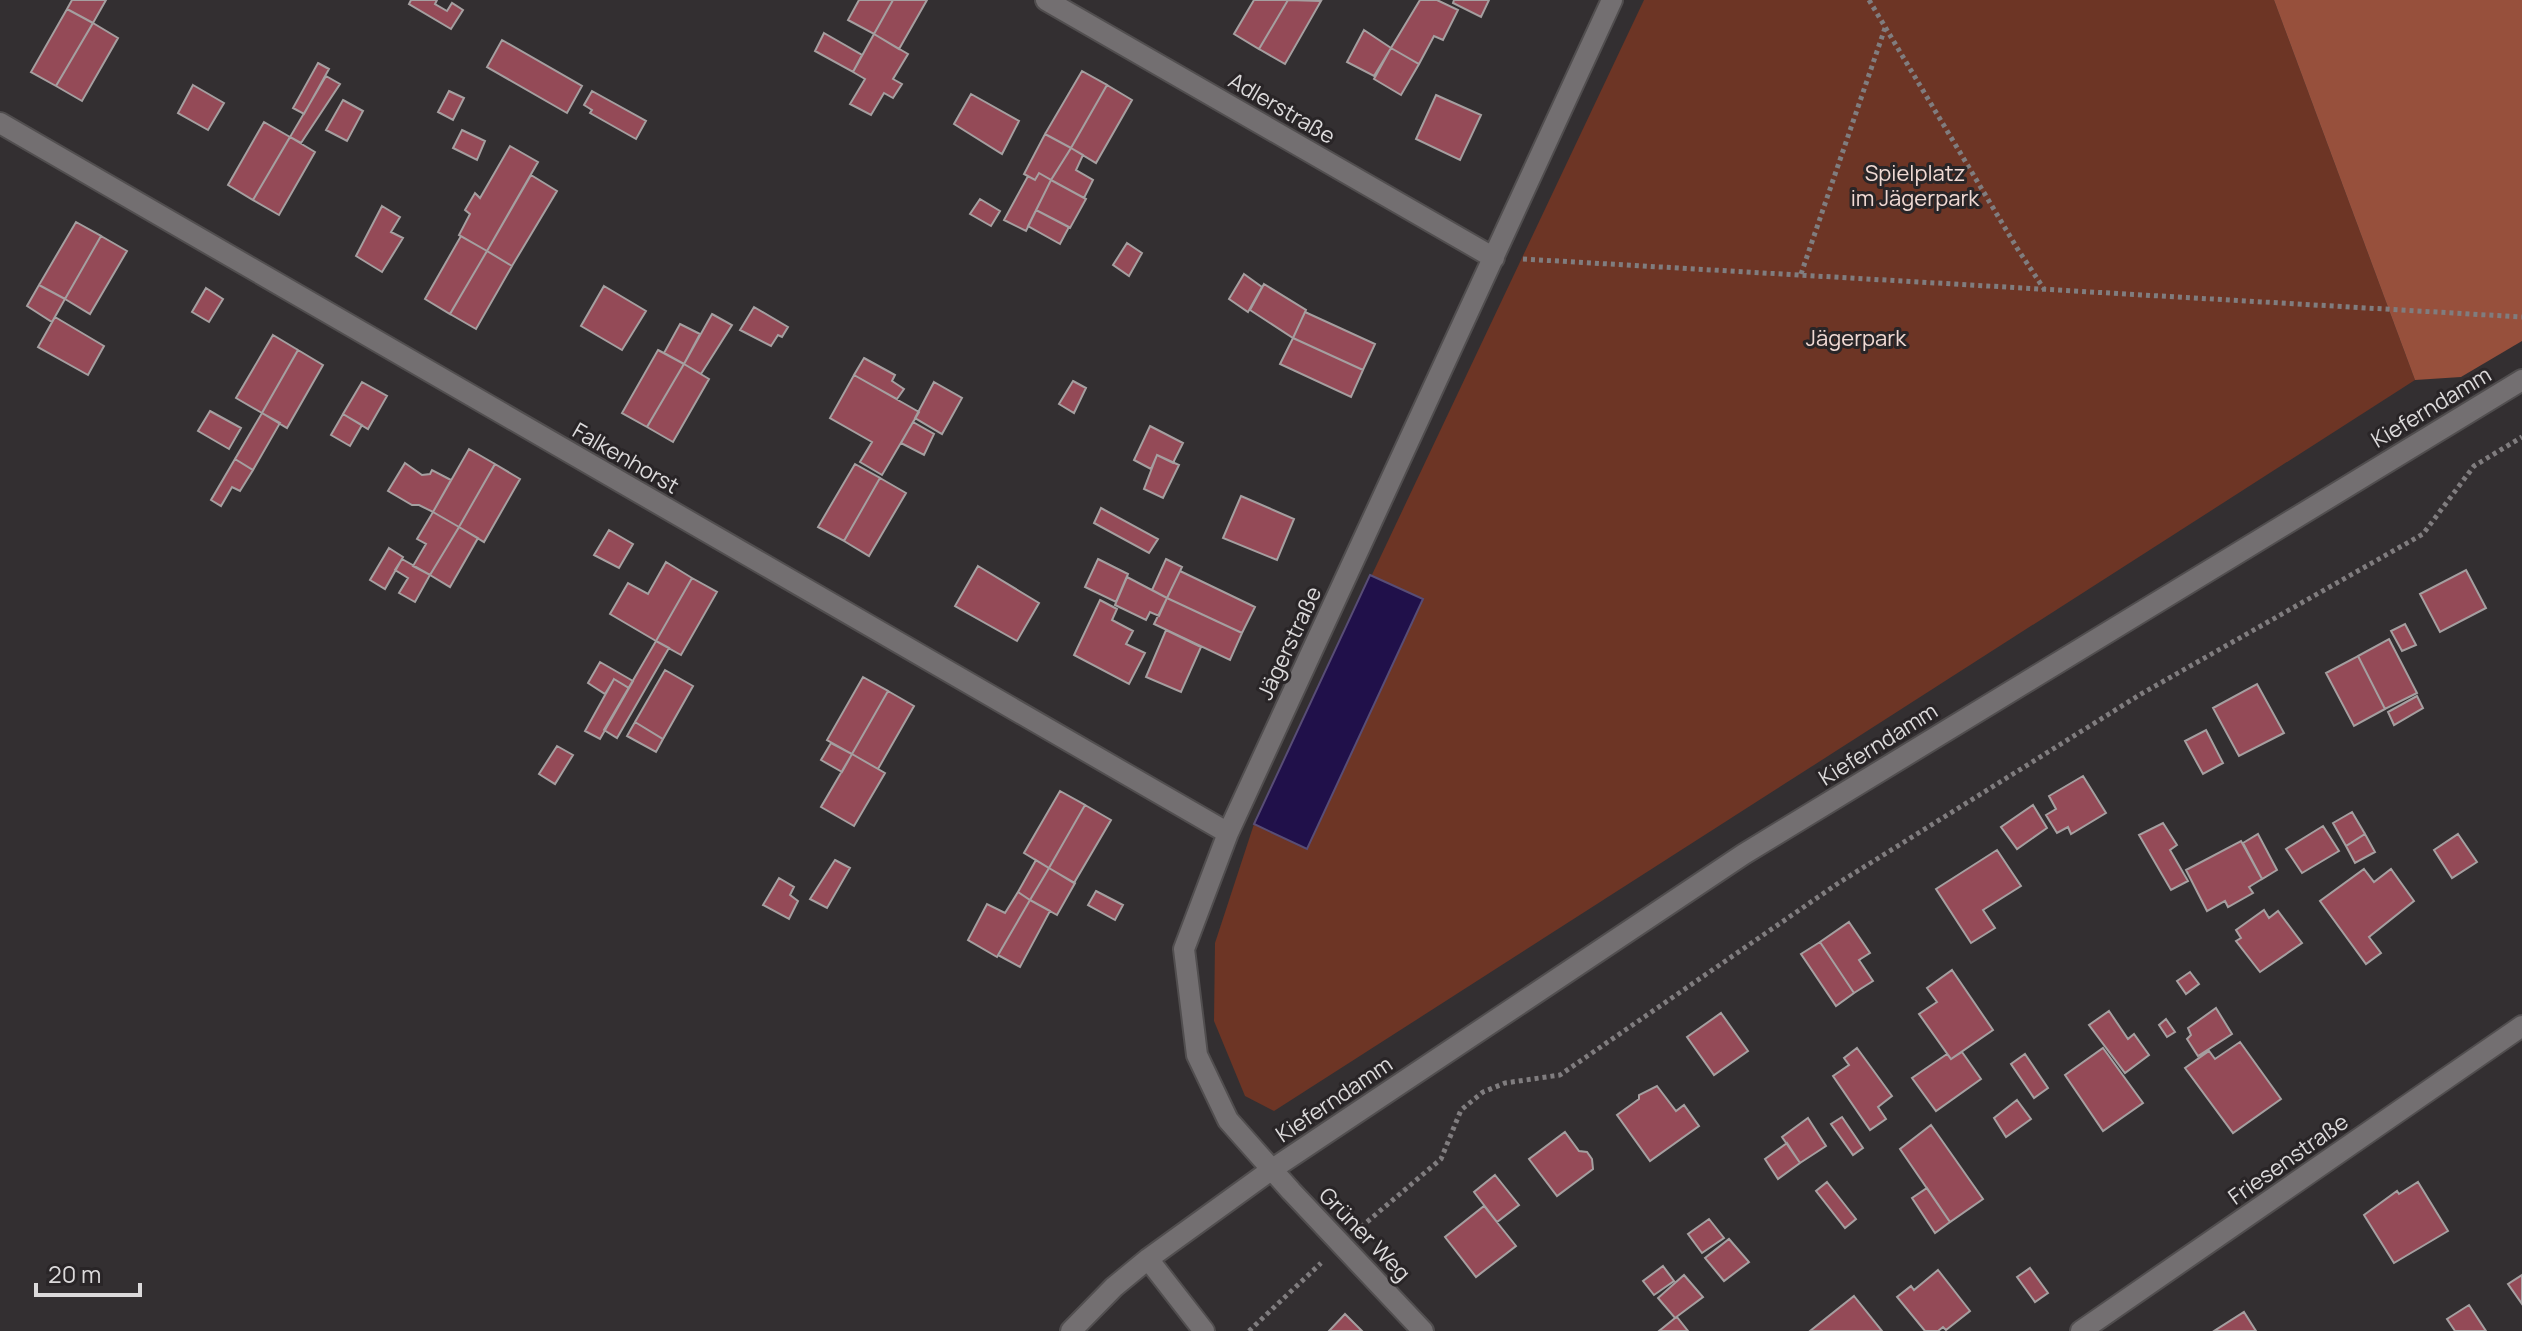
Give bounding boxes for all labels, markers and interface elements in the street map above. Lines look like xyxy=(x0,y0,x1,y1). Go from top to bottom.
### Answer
street label: Adlerstraße xyxy=(1223,65,1341,151)
park label: Spielplatz im Jägerpark xyxy=(1851,158,1980,213)
park label: Jägerpark xyxy=(1806,323,1907,353)
street label: Kieferndamm xyxy=(2366,359,2496,455)
street label: Falkenhorst xyxy=(567,415,685,501)
street label: Jägerstraße xyxy=(1250,581,1328,705)
street label: Kieferndamm xyxy=(1813,696,1943,792)
street label: Kieferndamm xyxy=(1270,1049,1398,1149)
street label: Friesenstraße xyxy=(2222,1106,2354,1212)
street label: Grüner Weg xyxy=(1313,1180,1417,1288)
scale bar xyxy=(36,1247,140,1297)
text: 20 m xyxy=(48,1257,101,1290)

